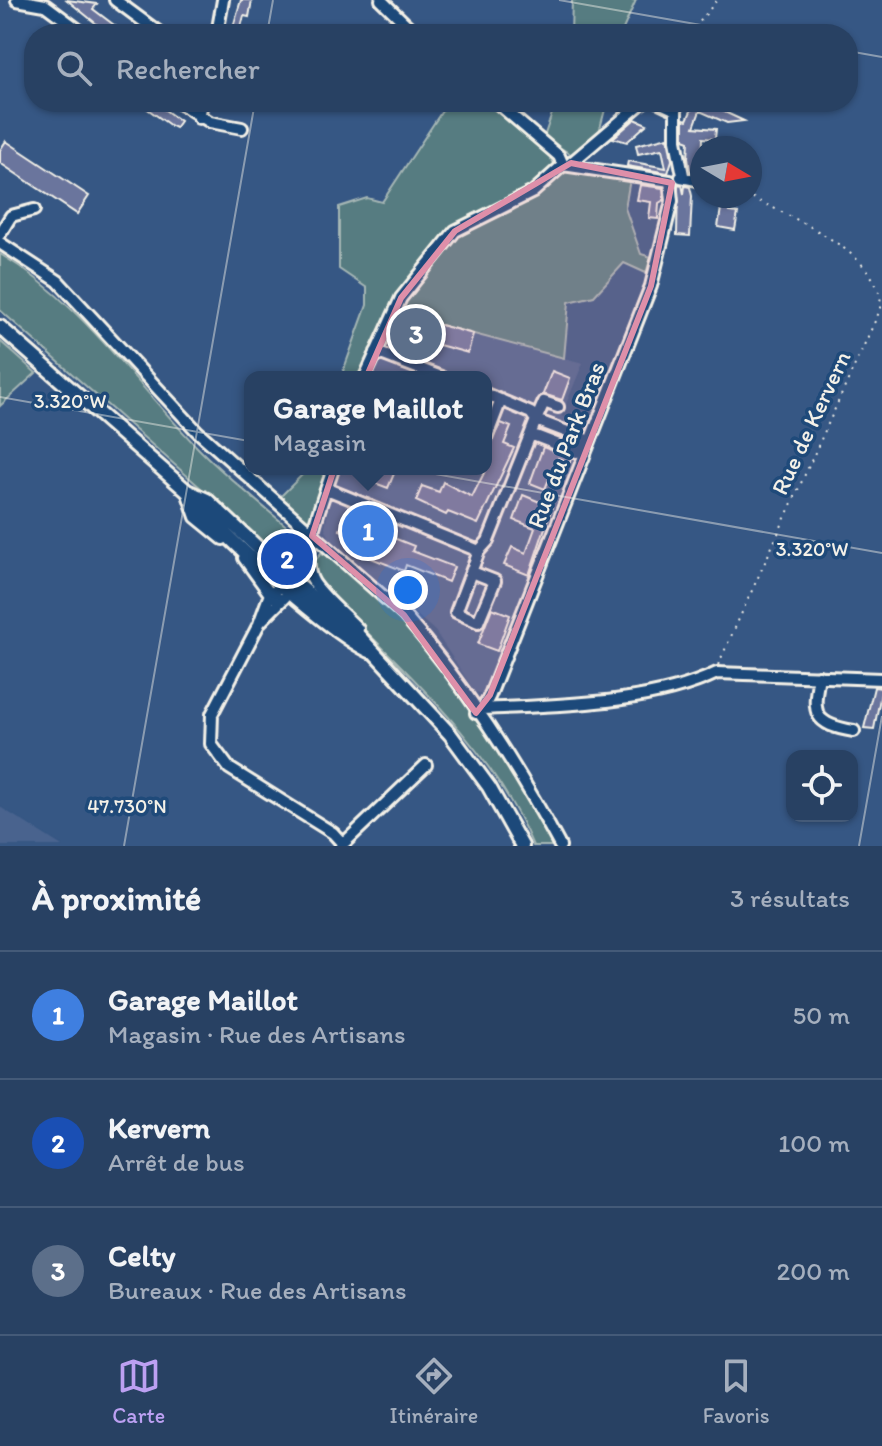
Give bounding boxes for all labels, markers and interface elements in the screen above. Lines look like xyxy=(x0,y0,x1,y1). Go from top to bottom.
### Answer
search box xyxy=(24,24,858,112)
icon: search xyxy=(52,46,96,90)
text: Rechercher xyxy=(116,50,260,87)
north arrow xyxy=(690,136,762,208)
pin: 3 xyxy=(390,304,442,364)
street label: Rue de Kervern xyxy=(765,346,857,499)
street label: Rue du Park Bras xyxy=(520,357,611,532)
popup xyxy=(244,371,492,475)
text: 3.320°W xyxy=(34,389,106,413)
text: Garage Maillot xyxy=(273,389,463,426)
text: Magasin xyxy=(273,426,366,458)
pin: 1 xyxy=(342,501,394,561)
pin: 2 xyxy=(261,529,313,589)
text: 3.320°W xyxy=(776,537,848,561)
your location xyxy=(388,570,428,610)
map controls xyxy=(786,750,858,822)
button: locate xyxy=(786,750,858,822)
text: 47.730°N xyxy=(87,794,167,818)
text: À proximité xyxy=(32,878,201,919)
text: 3 résultats xyxy=(730,882,850,914)
text: Garage Maillot xyxy=(108,981,298,1018)
text: 1 xyxy=(52,999,64,1031)
text: 50 m xyxy=(793,999,850,1031)
text: Magasin · Rue des Artisans xyxy=(108,1018,406,1050)
text: Kervern xyxy=(108,1109,210,1146)
text: 2 xyxy=(51,1127,65,1159)
text: 100 m xyxy=(778,1127,850,1159)
text: Arrêt de bus xyxy=(108,1146,245,1178)
text: Celty xyxy=(108,1237,176,1274)
text: 3 xyxy=(51,1255,65,1287)
text: 200 m xyxy=(777,1255,850,1287)
text: Bureaux · Rue des Artisans xyxy=(108,1274,407,1306)
tab: Carte xyxy=(112,1354,165,1429)
tab: Itinéraire xyxy=(390,1354,478,1429)
tab: Favoris xyxy=(703,1354,770,1429)

